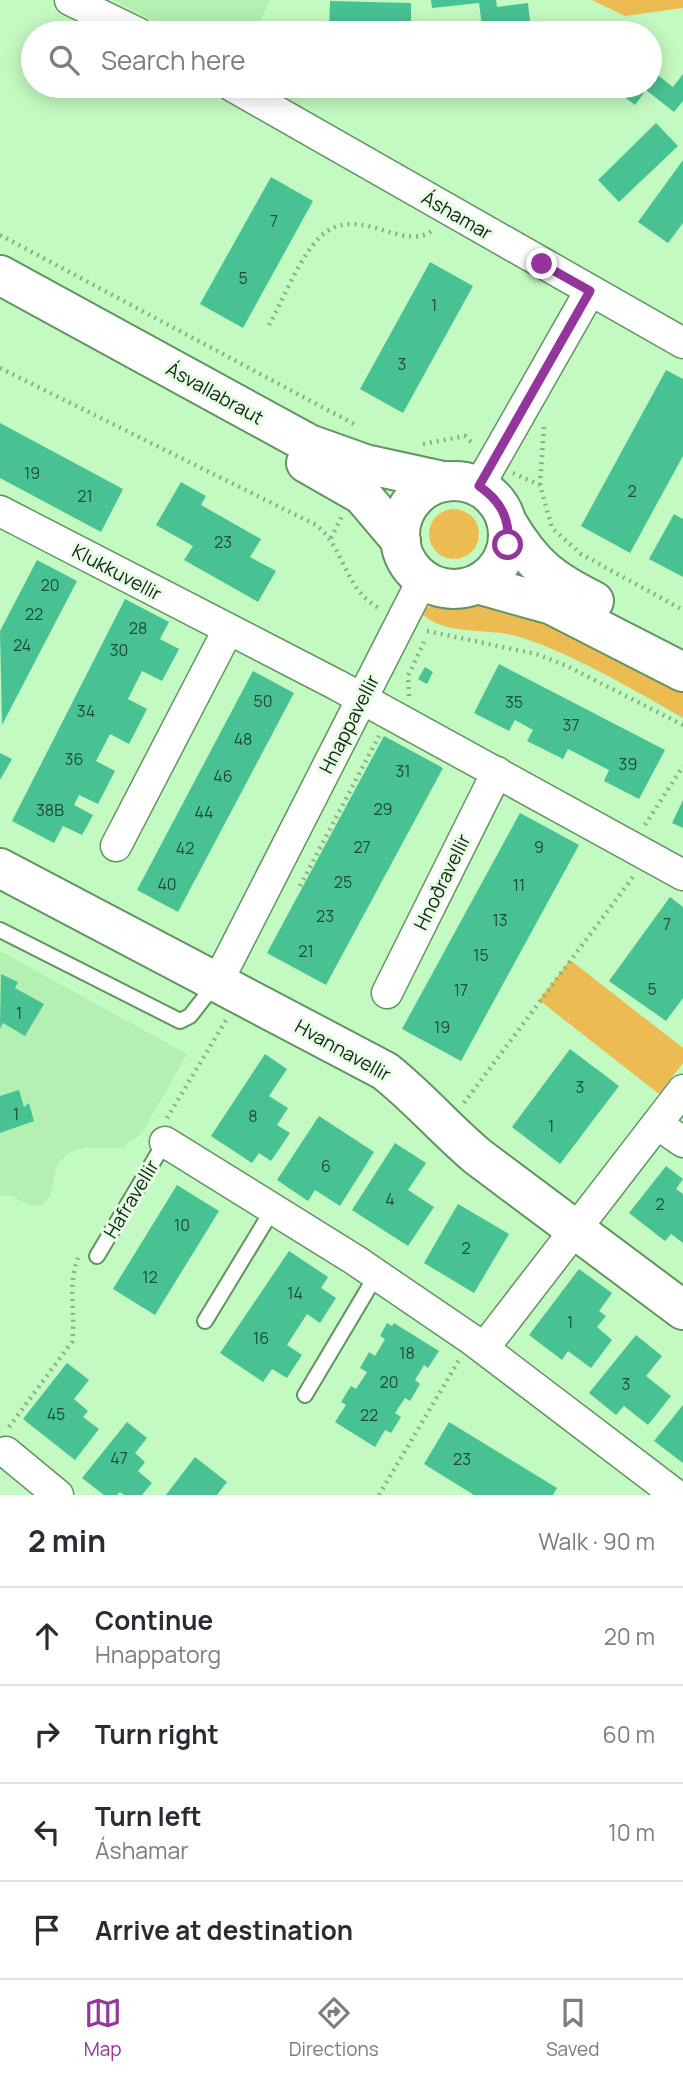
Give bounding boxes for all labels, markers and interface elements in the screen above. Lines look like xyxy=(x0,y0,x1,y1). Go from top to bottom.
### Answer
search box xyxy=(21,21,662,98)
icon: search xyxy=(45,41,83,79)
text: Search here xyxy=(101,42,246,78)
street label: Áshamar xyxy=(417,184,497,246)
house number: 7 xyxy=(270,210,278,232)
route end xyxy=(526,248,557,279)
house number: 5 xyxy=(238,267,248,289)
house number: 1 xyxy=(431,294,437,316)
house number: 3 xyxy=(398,353,406,375)
street label: Ásvallabraut xyxy=(162,355,268,431)
house number: 19 xyxy=(24,462,40,484)
house number: 2 xyxy=(627,480,637,502)
house number: 21 xyxy=(77,485,93,507)
route start xyxy=(492,529,523,560)
house number: 23 xyxy=(214,531,232,553)
street label: Klukkuvellir xyxy=(68,538,166,606)
house number: 20 xyxy=(41,574,59,596)
house number: 22 xyxy=(25,603,43,625)
house number: 28 xyxy=(129,617,147,639)
house number: 24 xyxy=(13,634,31,656)
house number: 30 xyxy=(110,639,128,661)
street label: Hnappavellir xyxy=(313,670,385,778)
house number: 50 xyxy=(254,690,273,712)
house number: 35 xyxy=(505,691,523,713)
house number: 34 xyxy=(77,700,95,722)
house number: 37 xyxy=(563,714,579,736)
house number: 48 xyxy=(234,728,252,750)
house number: 36 xyxy=(65,748,83,770)
house number: 39 xyxy=(619,753,637,775)
house number: 31 xyxy=(395,760,411,782)
house number: 46 xyxy=(213,765,233,787)
house number: 29 xyxy=(373,798,393,820)
house number: 38B xyxy=(36,799,64,821)
house number: 44 xyxy=(194,801,214,823)
street label: Hnoðravellir xyxy=(408,830,476,934)
house number: 27 xyxy=(353,836,371,858)
house number: 9 xyxy=(534,836,544,858)
house number: 42 xyxy=(176,837,194,859)
house number: 25 xyxy=(334,871,352,893)
house number: 40 xyxy=(157,873,177,895)
house number: 11 xyxy=(513,874,525,896)
house number: 23 xyxy=(316,905,334,927)
house number: 13 xyxy=(492,909,508,931)
house number: 7 xyxy=(663,913,671,935)
house number: 21 xyxy=(298,940,314,962)
house number: 15 xyxy=(473,944,489,966)
house number: 5 xyxy=(647,978,657,1000)
house number: 17 xyxy=(454,979,468,1001)
house number: 1 xyxy=(16,1002,22,1024)
street label: Hvannavellir xyxy=(290,1013,396,1087)
house number: 19 xyxy=(434,1016,450,1038)
house number: 3 xyxy=(576,1076,584,1098)
house number: 1 xyxy=(13,1103,19,1125)
house number: 8 xyxy=(248,1105,258,1127)
house number: 1 xyxy=(548,1115,554,1137)
street label: Hafravellir xyxy=(97,1155,165,1243)
house number: 6 xyxy=(321,1155,331,1177)
house number: 4 xyxy=(385,1188,395,1210)
house number: 2 xyxy=(655,1193,665,1215)
house number: 10 xyxy=(174,1214,190,1236)
house number: 2 xyxy=(461,1237,471,1259)
house number: 12 xyxy=(142,1266,158,1288)
house number: 14 xyxy=(287,1282,303,1304)
house number: 1 xyxy=(567,1311,573,1333)
house number: 16 xyxy=(253,1327,269,1349)
house number: 18 xyxy=(399,1342,415,1364)
house number: 20 xyxy=(380,1371,398,1393)
house number: 3 xyxy=(622,1373,630,1395)
house number: 45 xyxy=(47,1403,65,1425)
house number: 22 xyxy=(360,1404,378,1426)
house number: 47 xyxy=(110,1447,128,1469)
house number: 23 xyxy=(453,1448,471,1470)
text: 2 min xyxy=(28,1520,106,1561)
text: Walk · 90 m xyxy=(538,1525,655,1557)
text: Continue xyxy=(95,1602,213,1638)
icon: ahead xyxy=(28,1617,66,1655)
text: 20 m xyxy=(604,1620,655,1652)
text: Hnappatorg xyxy=(95,1638,221,1670)
icon: right xyxy=(28,1715,66,1753)
text: Turn right xyxy=(95,1716,219,1752)
text: 60 m xyxy=(603,1718,655,1750)
text: Turn left xyxy=(95,1798,202,1834)
icon: left xyxy=(28,1813,66,1851)
text: 10 m xyxy=(608,1816,655,1848)
text: Áshamar xyxy=(95,1834,189,1866)
icon: arrive xyxy=(28,1911,66,1949)
text: Arrive at destination xyxy=(95,1912,353,1948)
tab: Map xyxy=(84,1994,122,2062)
tab: Directions xyxy=(289,1994,379,2062)
tab: Saved xyxy=(546,1994,599,2062)

